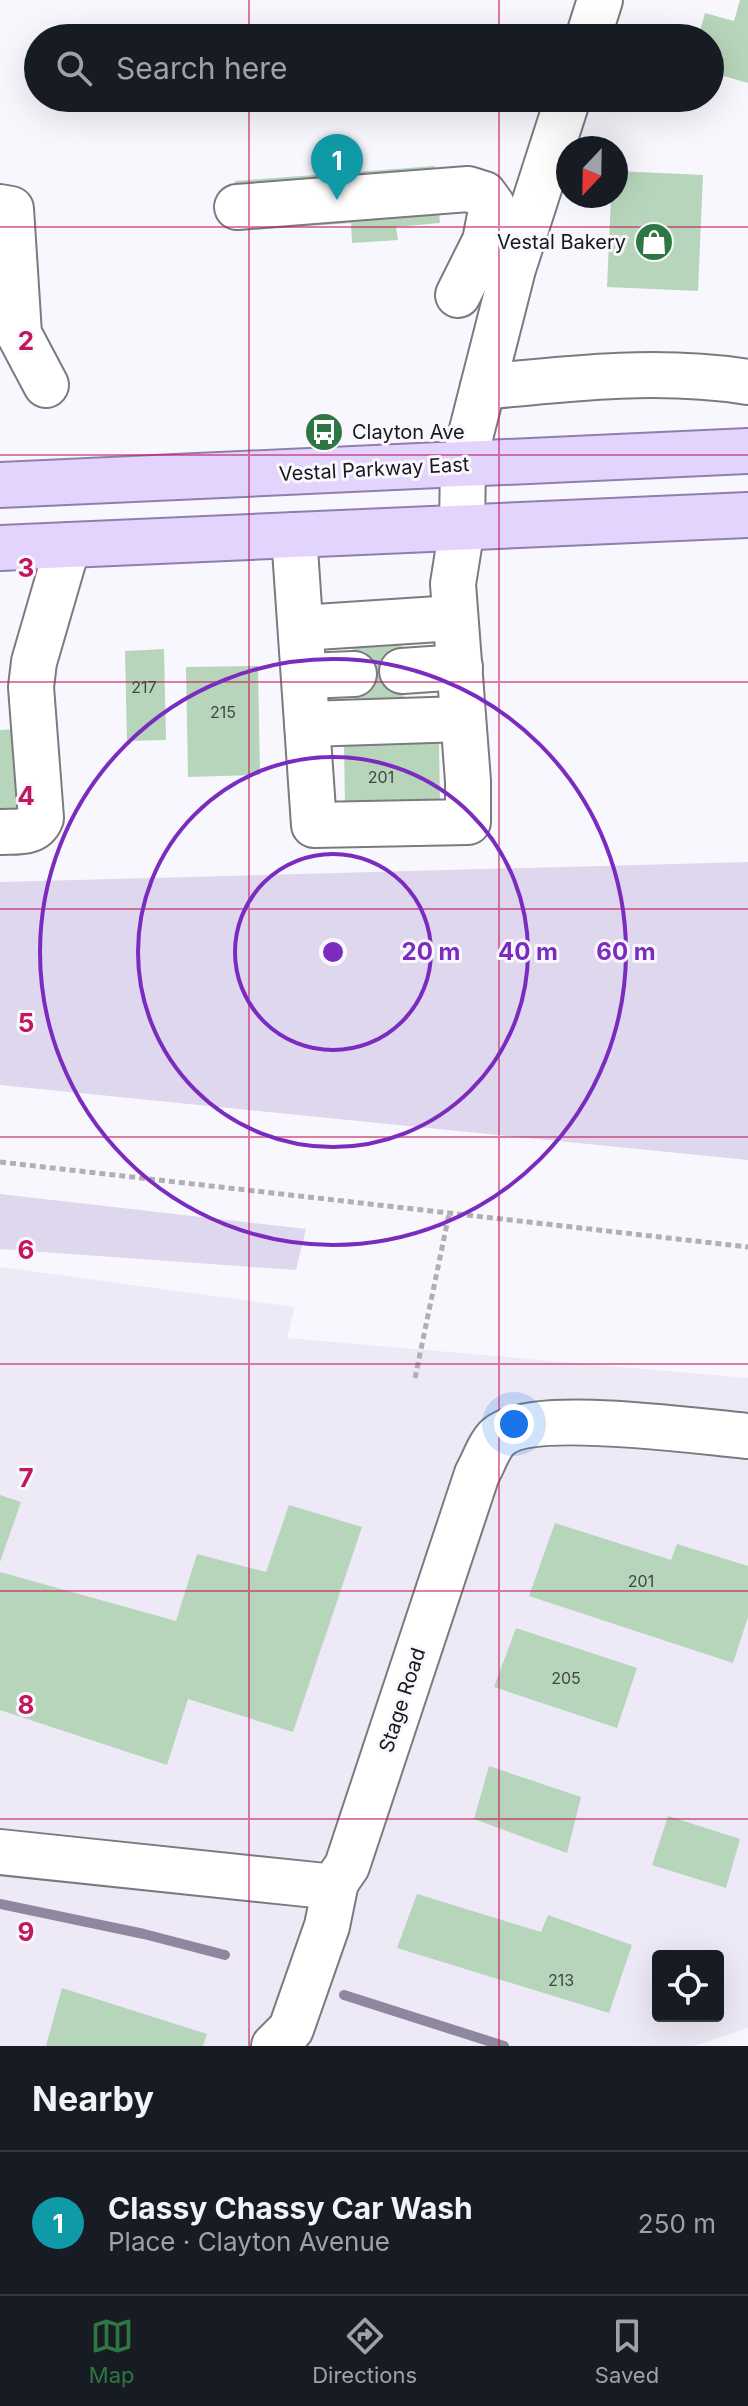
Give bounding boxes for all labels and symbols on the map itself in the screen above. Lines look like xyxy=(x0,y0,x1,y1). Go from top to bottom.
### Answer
pin: 1 xyxy=(311,134,363,200)
north arrow xyxy=(556,136,628,208)
shop icon: Vestal Bakery xyxy=(633,221,675,263)
place label: Vestal Bakery xyxy=(497,230,626,254)
text: 2 xyxy=(18,325,34,356)
bus stop icon: Clayton Ave xyxy=(303,411,345,453)
place label: Clayton Ave xyxy=(352,420,465,444)
street label: Vestal Parkway East xyxy=(278,452,470,486)
text: 3 xyxy=(18,552,34,583)
house number: 217 xyxy=(131,677,157,697)
house number: 215 xyxy=(210,702,236,722)
house number: 201 xyxy=(368,767,394,787)
text: 4 xyxy=(17,780,35,811)
text: 20 m xyxy=(402,937,460,966)
text: 40 m xyxy=(498,937,558,966)
text: 60 m xyxy=(596,937,656,966)
centre of rings xyxy=(319,938,347,966)
text: 5 xyxy=(18,1007,34,1038)
text: 6 xyxy=(18,1234,34,1265)
your location xyxy=(494,1404,534,1444)
text: 7 xyxy=(18,1462,34,1493)
house number: 201 xyxy=(628,1571,654,1591)
street label: Stage Road xyxy=(374,1645,430,1755)
house number: 205 xyxy=(551,1668,581,1688)
text: 8 xyxy=(18,1689,34,1720)
text: 9 xyxy=(18,1916,34,1947)
house number: 213 xyxy=(548,1970,574,1990)

